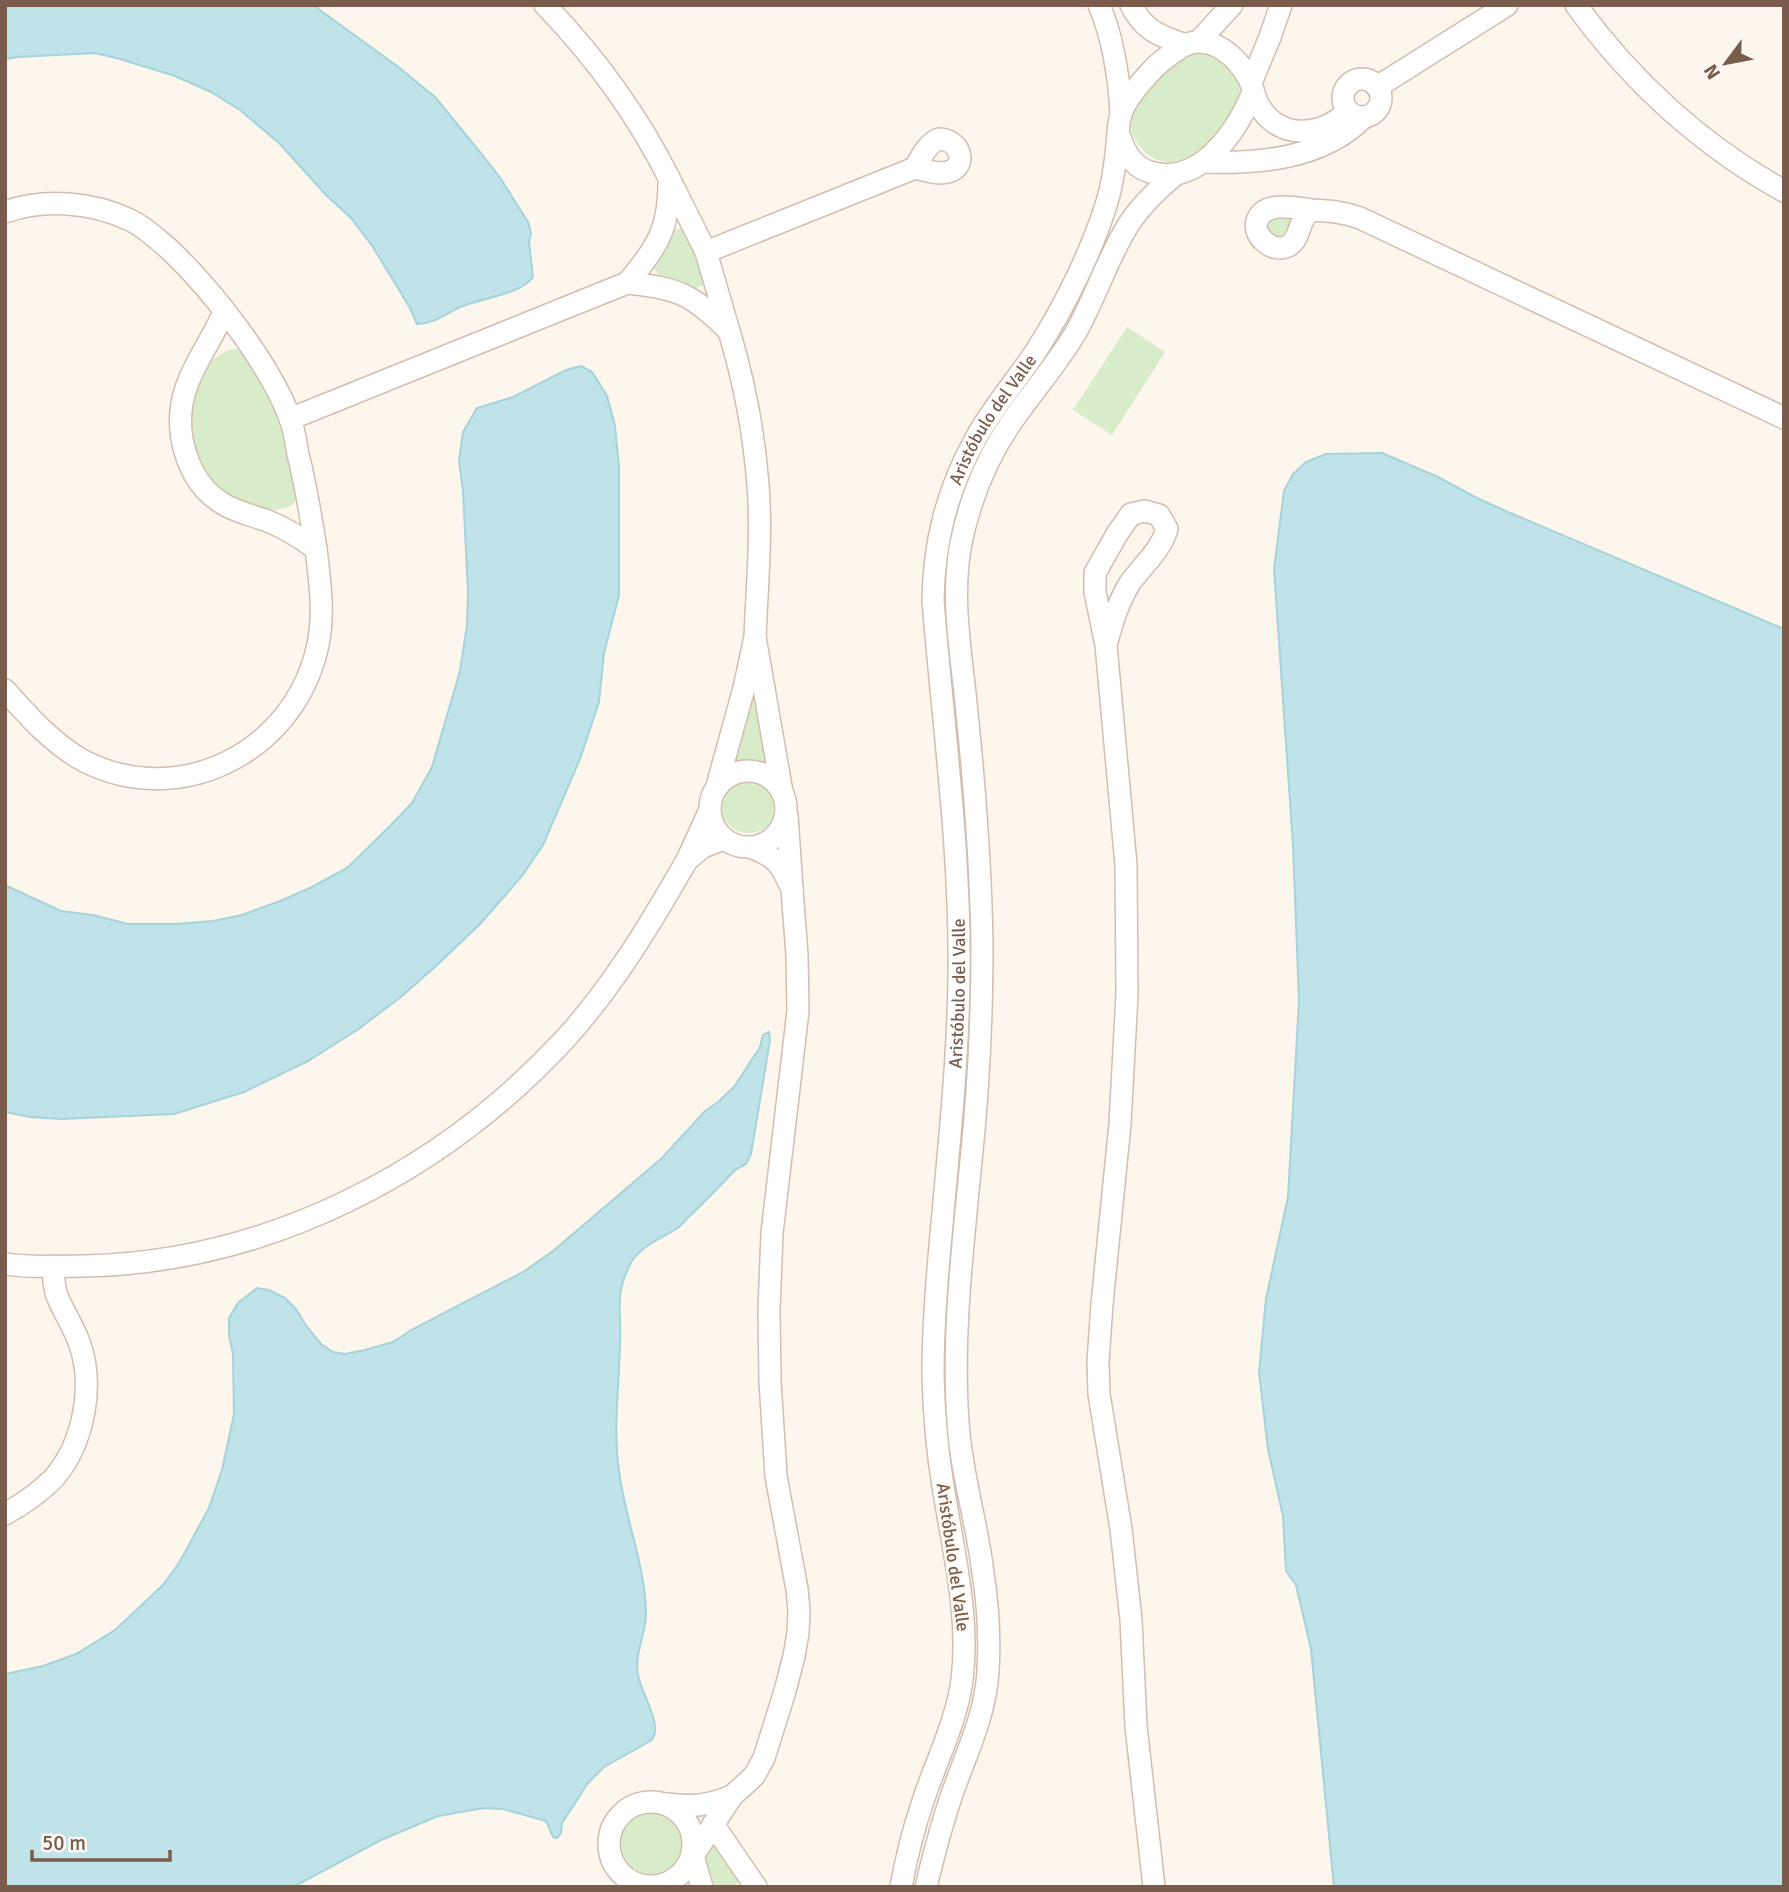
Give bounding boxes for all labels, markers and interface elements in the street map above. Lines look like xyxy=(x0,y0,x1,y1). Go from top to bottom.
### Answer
north arrow xyxy=(1691,28,1761,98)
text: N xyxy=(1699,60,1726,83)
street label: Aristóbulo del Valle xyxy=(944,350,1041,488)
street label: Aristóbulo del Valle xyxy=(944,918,970,1069)
street label: Aristóbulo del Valle xyxy=(932,1481,974,1633)
scale bar xyxy=(32,1818,170,1862)
text: 50 m xyxy=(42,1830,86,1856)

